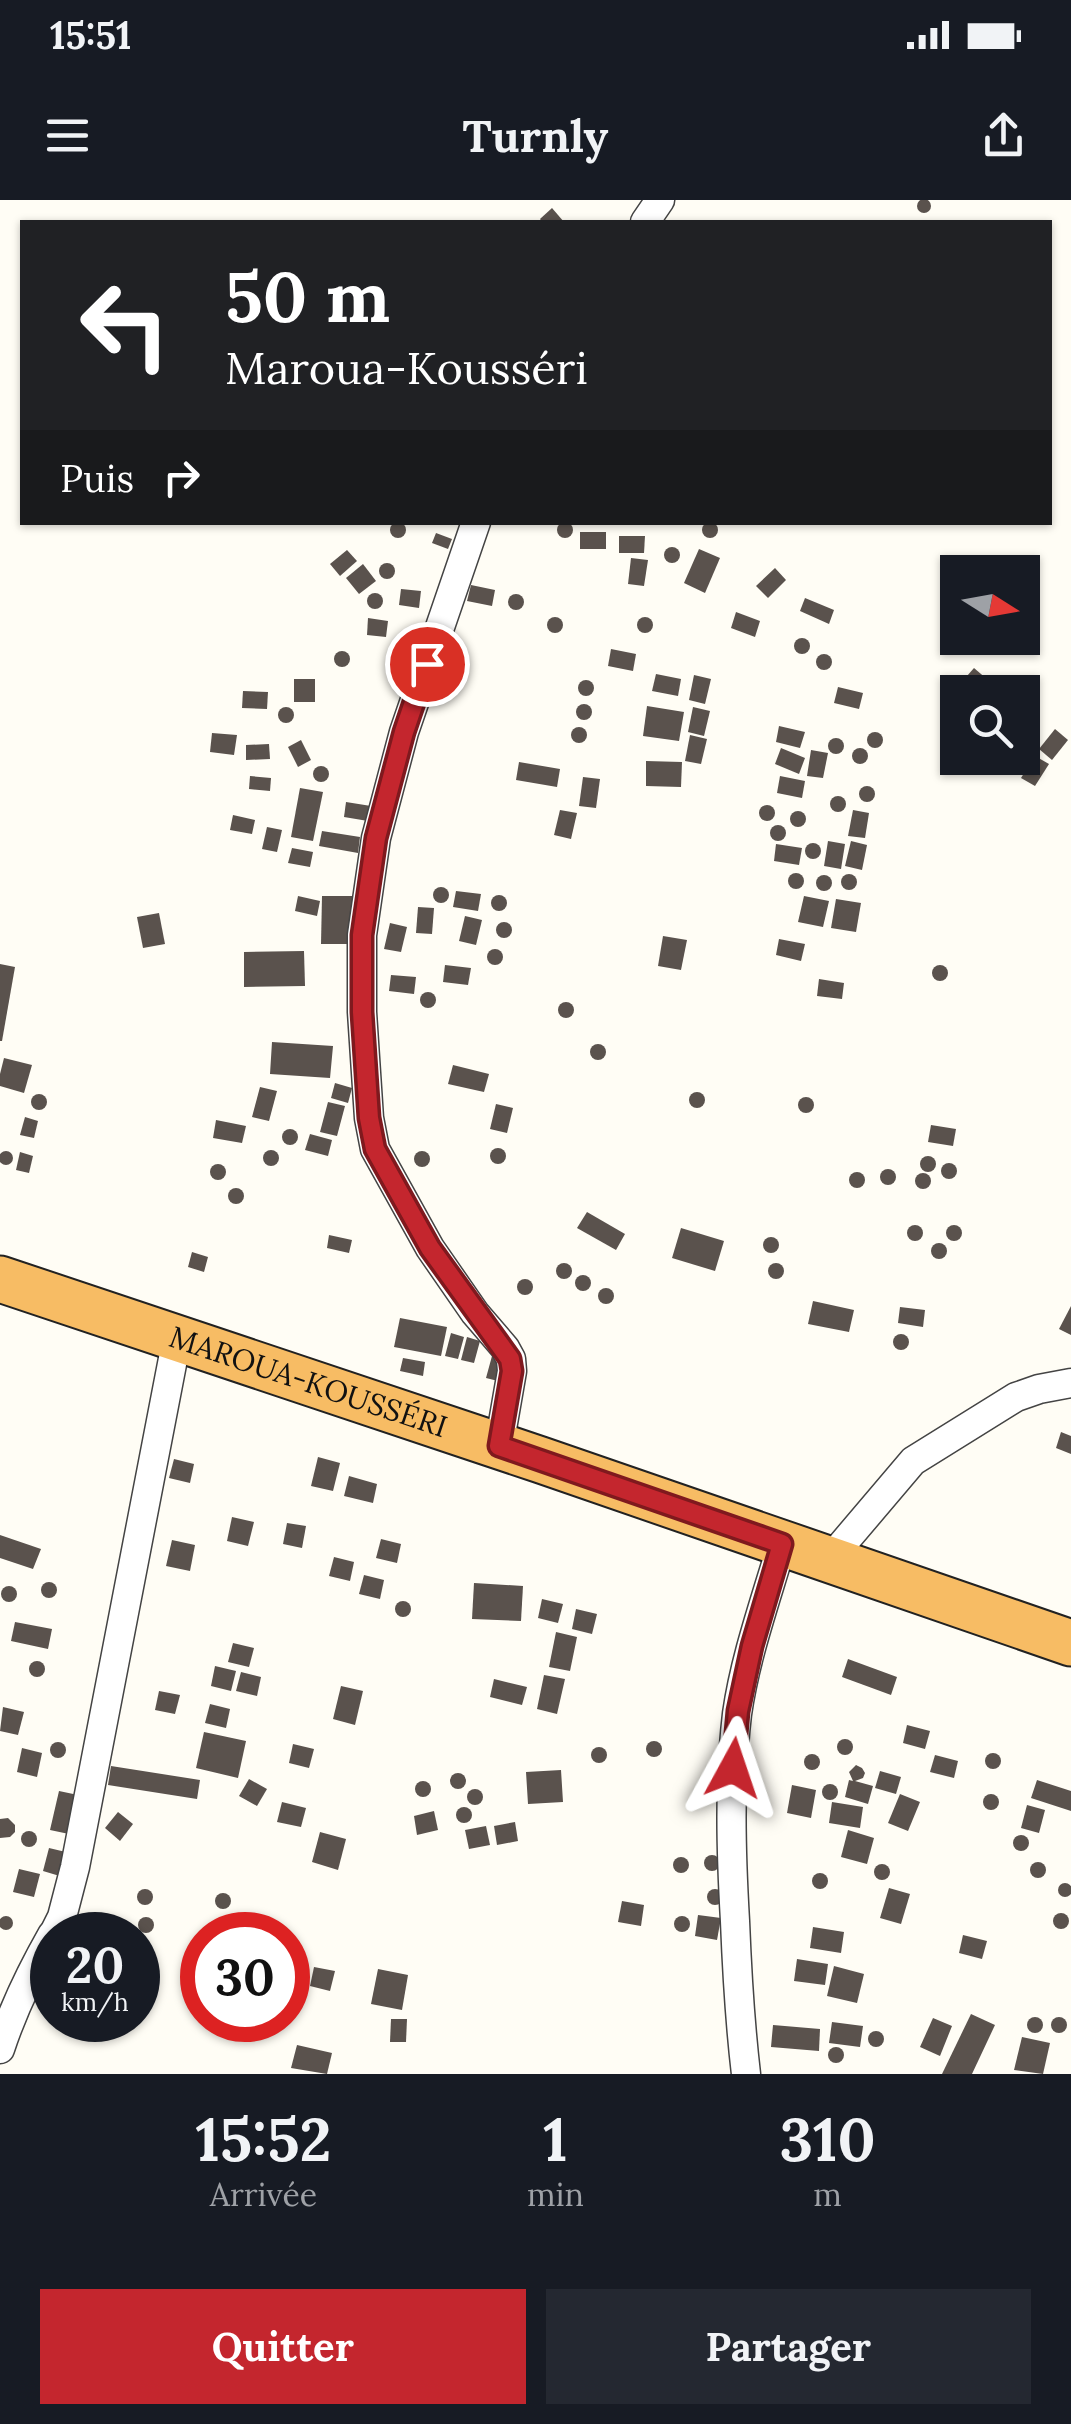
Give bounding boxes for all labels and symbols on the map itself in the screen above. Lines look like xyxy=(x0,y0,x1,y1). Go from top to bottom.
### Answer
north arrow xyxy=(940,555,1040,655)
pin xyxy=(385,622,470,707)
street label: MAROUA-KOUSSÉRI xyxy=(165,1317,452,1445)
position arrow xyxy=(681,1716,785,1820)
speed limit sign: 30 xyxy=(180,1912,310,2042)

